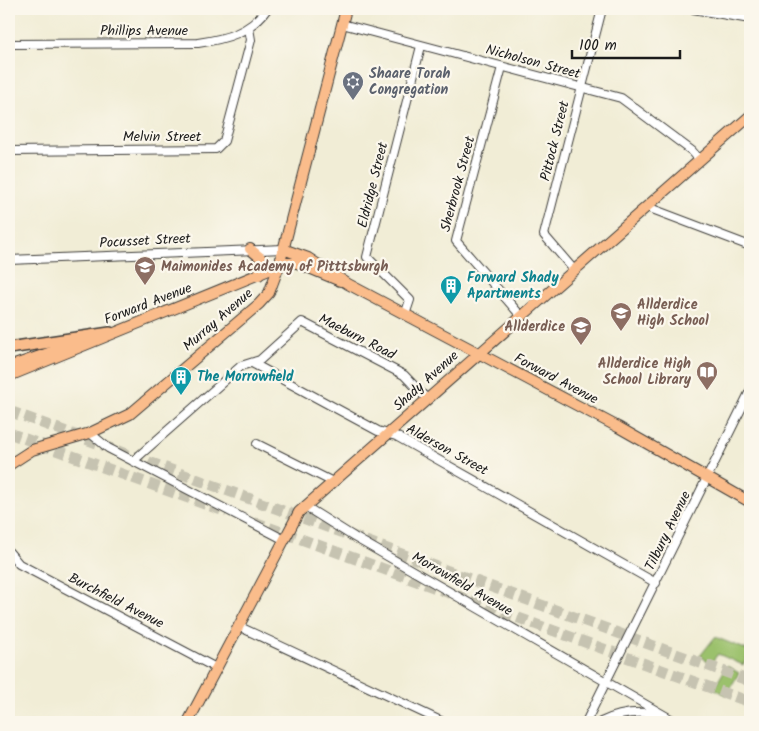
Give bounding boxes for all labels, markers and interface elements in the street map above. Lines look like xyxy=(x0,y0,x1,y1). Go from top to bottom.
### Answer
street label: Phillips Avenue xyxy=(100,20,189,42)
scale bar xyxy=(572,28,679,60)
text: 100 m xyxy=(579,34,617,58)
street label: Nicholson Street xyxy=(483,39,583,85)
place label: Shaare Torah Congregation xyxy=(369,63,450,101)
synagogue icon: Shaare Torah Congregation xyxy=(341,70,365,101)
street label: Pittock Street xyxy=(534,98,576,183)
street label: Melvin Street xyxy=(123,126,202,148)
street label: Sherbrook Street xyxy=(435,133,481,234)
street label: Eldridge Street xyxy=(352,139,394,230)
street label: Pocusset Street xyxy=(99,228,192,254)
school or university icon: Maimonides Academy of Pitttsburgh xyxy=(133,255,157,286)
place label: Maimonides Academy of Pitttsburgh xyxy=(161,256,388,278)
place label: Forward Shady Apartments xyxy=(467,267,559,305)
building icon: Forward Shady Apartments xyxy=(439,274,463,305)
street label: Forward Avenue xyxy=(101,277,196,331)
street label: Murray Avenue xyxy=(178,283,259,357)
place label: Allderdice High School xyxy=(637,294,709,332)
school or university icon: Allderdice High School xyxy=(609,301,633,332)
street label: Maeburn Road xyxy=(315,308,400,366)
school or university icon: Allderdice xyxy=(569,315,593,346)
place label: Allderdice xyxy=(504,316,565,338)
street label: Shady Avenue xyxy=(388,345,464,417)
street label: Forward Avenue xyxy=(510,348,603,411)
place label: Allderdice High School Library xyxy=(598,353,692,391)
library icon: Allderdice High School Library xyxy=(695,360,719,391)
building icon: The Morrowfield xyxy=(169,365,193,396)
place label: The Morrowfield xyxy=(197,366,294,388)
street label: Alderson Street xyxy=(402,418,493,482)
street label: Tilbury Avenue xyxy=(639,487,697,575)
street label: Morrowfield Avenue xyxy=(407,546,517,622)
street label: Burchfield Avenue xyxy=(64,567,168,635)

